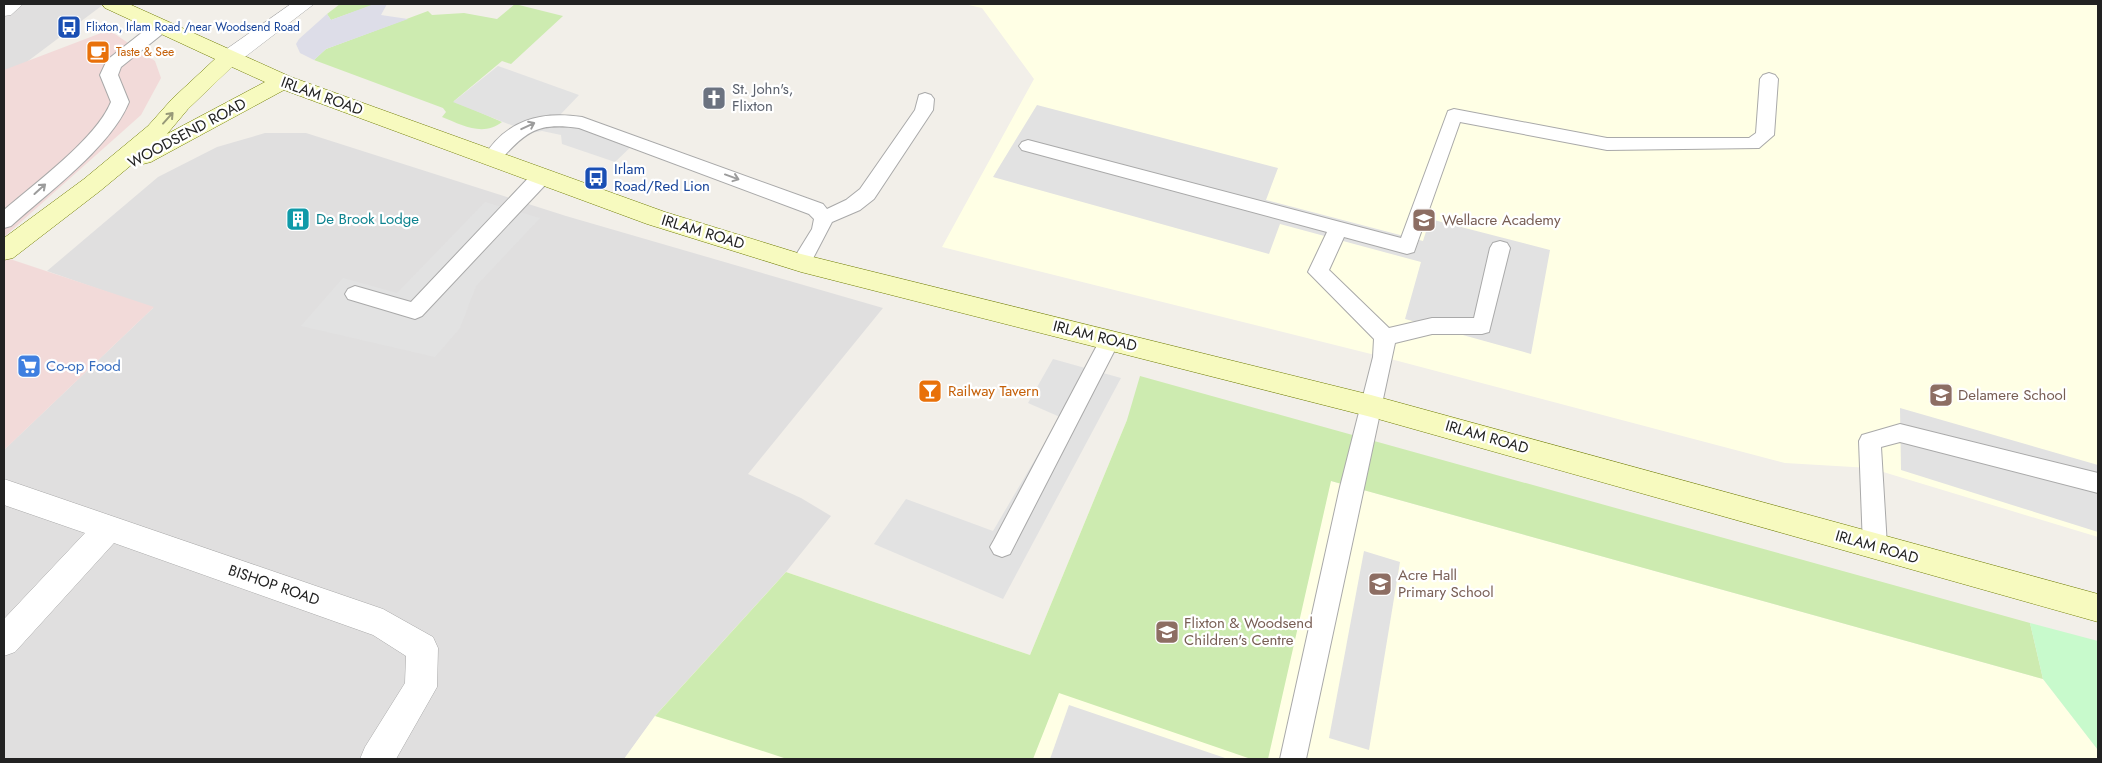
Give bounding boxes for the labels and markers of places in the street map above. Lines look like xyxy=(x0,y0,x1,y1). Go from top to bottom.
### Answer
bus stop icon: Flixton, Irlam Road /near Woodsend Road xyxy=(56,14,82,40)
place label: Flixton, Irlam Road /near Woodsend Road xyxy=(86,18,300,36)
cafe icon: Taste & See xyxy=(85,39,111,65)
place label: Taste & See xyxy=(116,43,174,61)
place label: St. John's, Flixton xyxy=(732,78,793,117)
church icon: St. John's, Flixton xyxy=(701,85,727,111)
place label: Irlam Road/Red Lion xyxy=(614,158,710,197)
bus stop icon: Irlam Road/Red Lion xyxy=(583,165,609,191)
building icon: De Brook Lodge xyxy=(285,206,311,232)
school or university icon: Wellacre Academy xyxy=(1411,207,1437,233)
place label: De Brook Lodge xyxy=(316,208,419,230)
place label: Wellacre Academy xyxy=(1442,209,1561,231)
supermarket icon: Co-op Food xyxy=(16,353,42,379)
place label: Co-op Food xyxy=(46,355,121,377)
bar icon: Railway Tavern xyxy=(917,378,943,404)
place label: Railway Tavern xyxy=(948,380,1039,402)
school or university icon: Delamere School xyxy=(1928,382,1954,408)
place label: Delamere School xyxy=(1958,384,2066,406)
place label: Acre Hall Primary School xyxy=(1398,564,1494,603)
school or university icon: Acre Hall Primary School xyxy=(1367,571,1393,597)
place label: Flixton & Woodsend Children's Centre xyxy=(1184,612,1313,651)
school or university icon: Flixton & Woodsend Children's Centre xyxy=(1154,619,1180,645)

